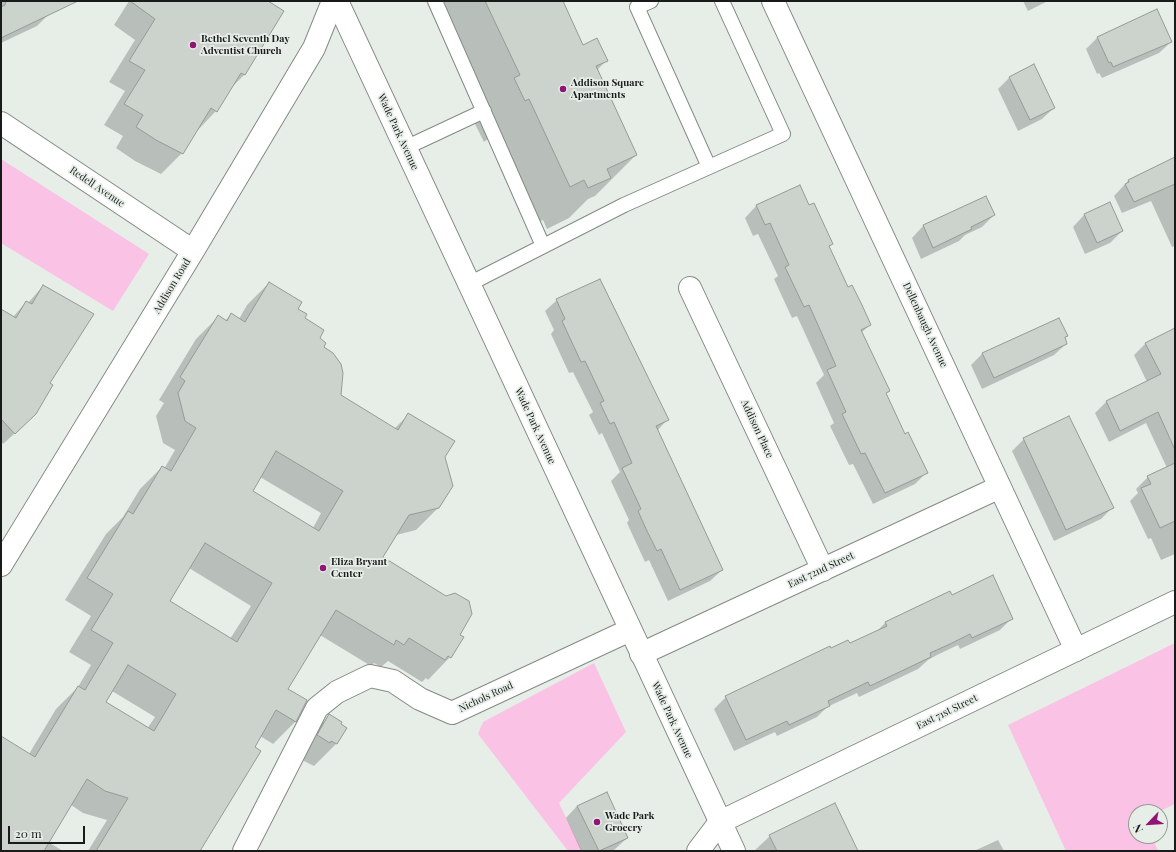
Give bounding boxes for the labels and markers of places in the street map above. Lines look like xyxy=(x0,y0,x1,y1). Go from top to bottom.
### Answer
place label: Bethel Seventh Day Adventist Church xyxy=(201,33,290,56)
marker: Bethel Seventh Day Adventist Church xyxy=(188,40,198,50)
place label: Addison Square Apartments xyxy=(571,77,644,100)
marker: Addison Square Apartments xyxy=(558,84,568,94)
place label: Eliza Bryant Center xyxy=(331,556,387,580)
marker: Eliza Bryant Center xyxy=(318,563,328,573)
place label: Wade Park Grocery xyxy=(605,810,654,834)
marker: Wade Park Grocery xyxy=(592,817,602,827)

